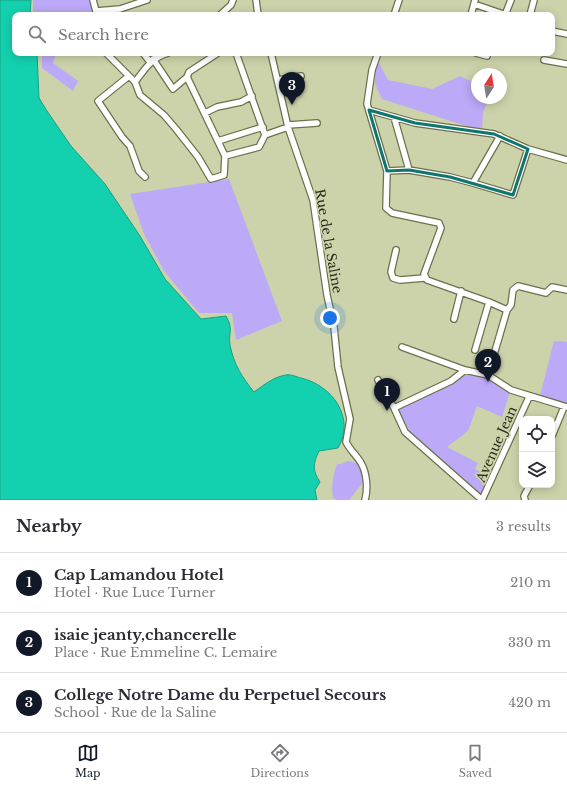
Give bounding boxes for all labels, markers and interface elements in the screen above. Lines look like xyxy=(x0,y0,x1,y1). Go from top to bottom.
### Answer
search box xyxy=(12,12,555,56)
icon: search xyxy=(26,23,48,45)
text: Search here xyxy=(58,25,149,44)
north arrow xyxy=(471,68,507,104)
pin: 3 xyxy=(279,72,305,105)
street label: Rue de la Saline xyxy=(311,188,346,295)
your location xyxy=(320,308,340,328)
pin: 2 xyxy=(475,349,501,382)
pin: 1 xyxy=(374,378,400,411)
street label: Avenue Jean xyxy=(472,403,521,486)
map controls xyxy=(519,416,555,488)
button: locate xyxy=(519,416,555,452)
button: layers xyxy=(519,452,555,488)
text: Nearby xyxy=(16,516,82,537)
text: 3 results xyxy=(496,518,551,535)
text: Cap Lamandou Hotel xyxy=(54,565,224,584)
text: 1 xyxy=(26,574,32,591)
text: 210 m xyxy=(510,574,551,591)
text: Hotel · Rue Luce Turner xyxy=(54,584,215,601)
text: isaie jeanty,chancerelle xyxy=(54,625,236,644)
text: 2 xyxy=(25,634,33,651)
text: 330 m xyxy=(508,634,551,651)
text: Place · Rue Emmeline C. Lemaire xyxy=(54,644,277,661)
text: College Notre Dame du Perpetuel Secours xyxy=(54,685,386,704)
text: 3 xyxy=(25,694,33,711)
text: 420 m xyxy=(508,694,551,711)
text: School · Rue de la Saline xyxy=(54,704,216,721)
tab: Map xyxy=(75,742,101,780)
tab: Directions xyxy=(250,742,309,780)
tab: Saved xyxy=(459,742,492,780)

